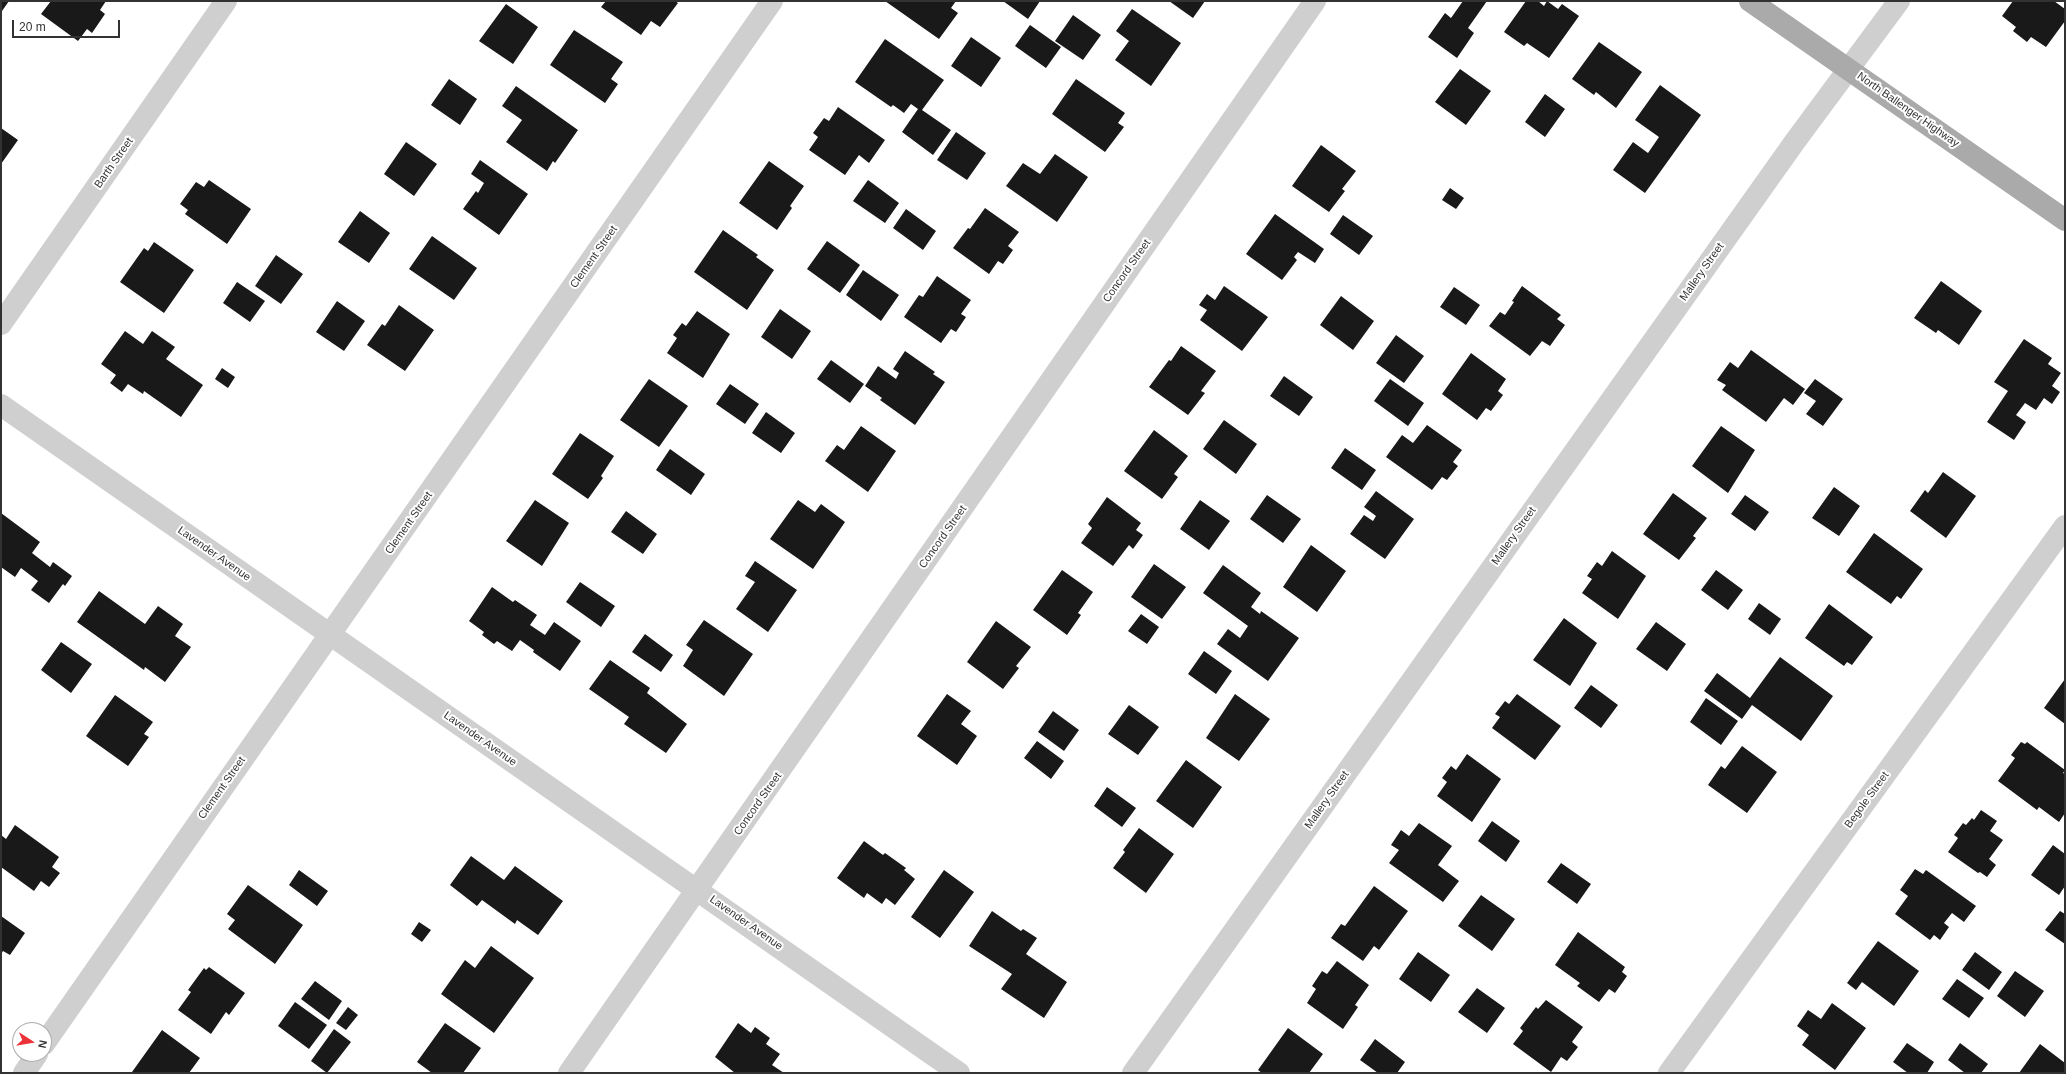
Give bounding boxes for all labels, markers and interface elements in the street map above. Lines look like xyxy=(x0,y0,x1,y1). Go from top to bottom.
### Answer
scale bar xyxy=(14,12,122,38)
text: 20 m xyxy=(19,20,46,34)
street label: North Ballenger Highway xyxy=(1854,70,1962,150)
street label: Barth Street xyxy=(92,135,136,191)
street label: Clement Street xyxy=(568,223,620,291)
street label: Concord Street xyxy=(1100,237,1154,305)
street label: Mallery Street xyxy=(1677,240,1727,304)
street label: Clement Street xyxy=(383,489,435,557)
street label: Concord Street xyxy=(916,503,970,571)
street label: Mallery Street xyxy=(1489,504,1539,568)
street label: Lavender Avenue xyxy=(175,524,253,584)
street label: Lavender Avenue xyxy=(441,709,519,769)
street label: Clement Street xyxy=(196,754,248,822)
street label: Mallery Street xyxy=(1302,768,1352,832)
street label: Begole Street xyxy=(1842,769,1892,831)
street label: Concord Street xyxy=(731,770,785,838)
street label: Lavender Avenue xyxy=(707,893,785,953)
north arrow xyxy=(12,1022,52,1062)
text: N xyxy=(36,1039,49,1049)

